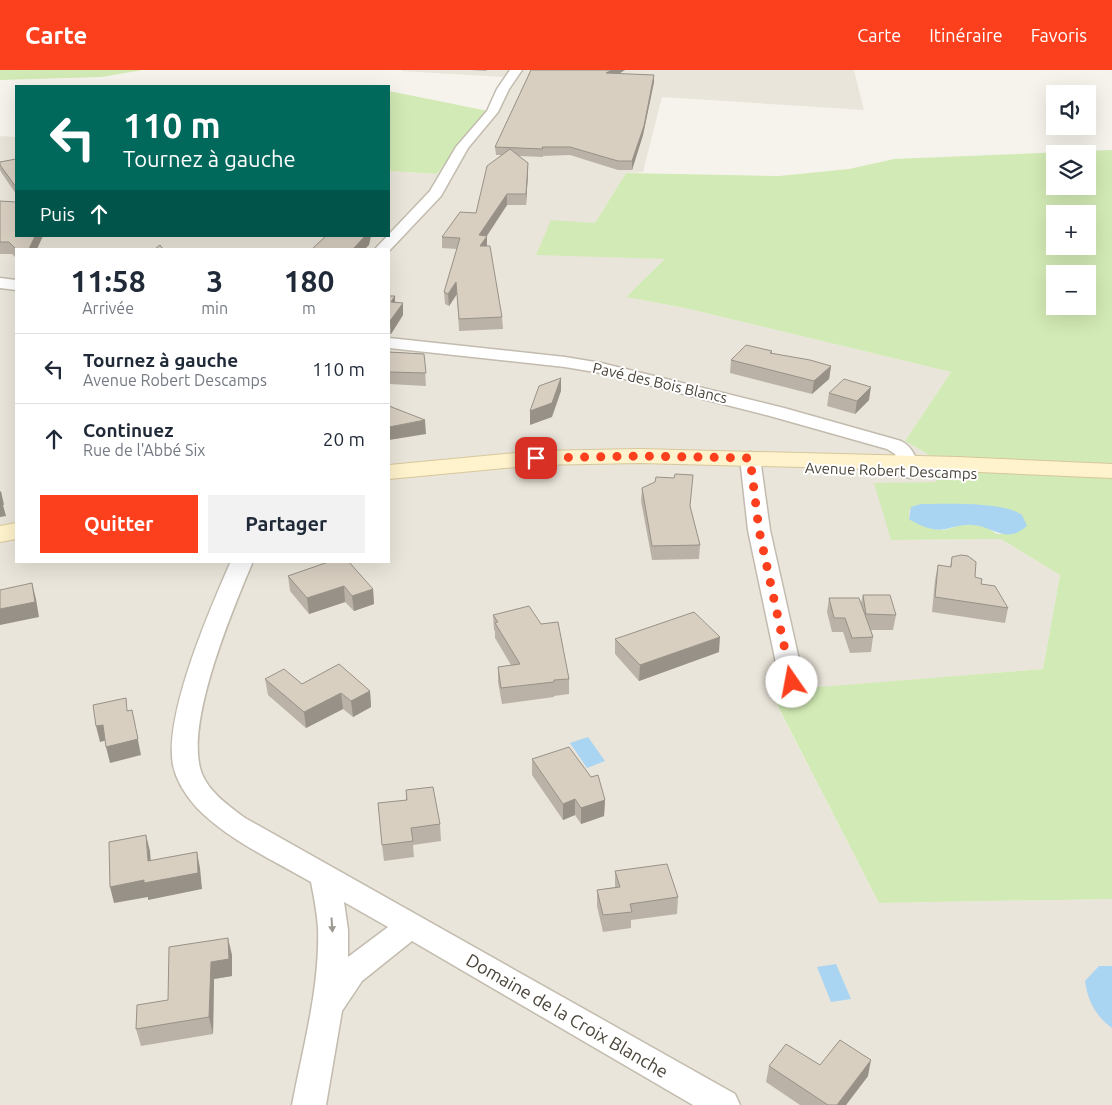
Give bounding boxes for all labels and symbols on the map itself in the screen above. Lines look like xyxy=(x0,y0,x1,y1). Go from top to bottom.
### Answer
street label: Pavé des Bois Blancs xyxy=(591,359,729,406)
pin xyxy=(515,437,557,479)
street label: Avenue Robert Descamps xyxy=(805,459,977,482)
position arrow xyxy=(765,655,817,707)
one-way arrow xyxy=(328,917,336,933)
street label: Domaine de la Croix Blanche xyxy=(463,949,672,1081)

